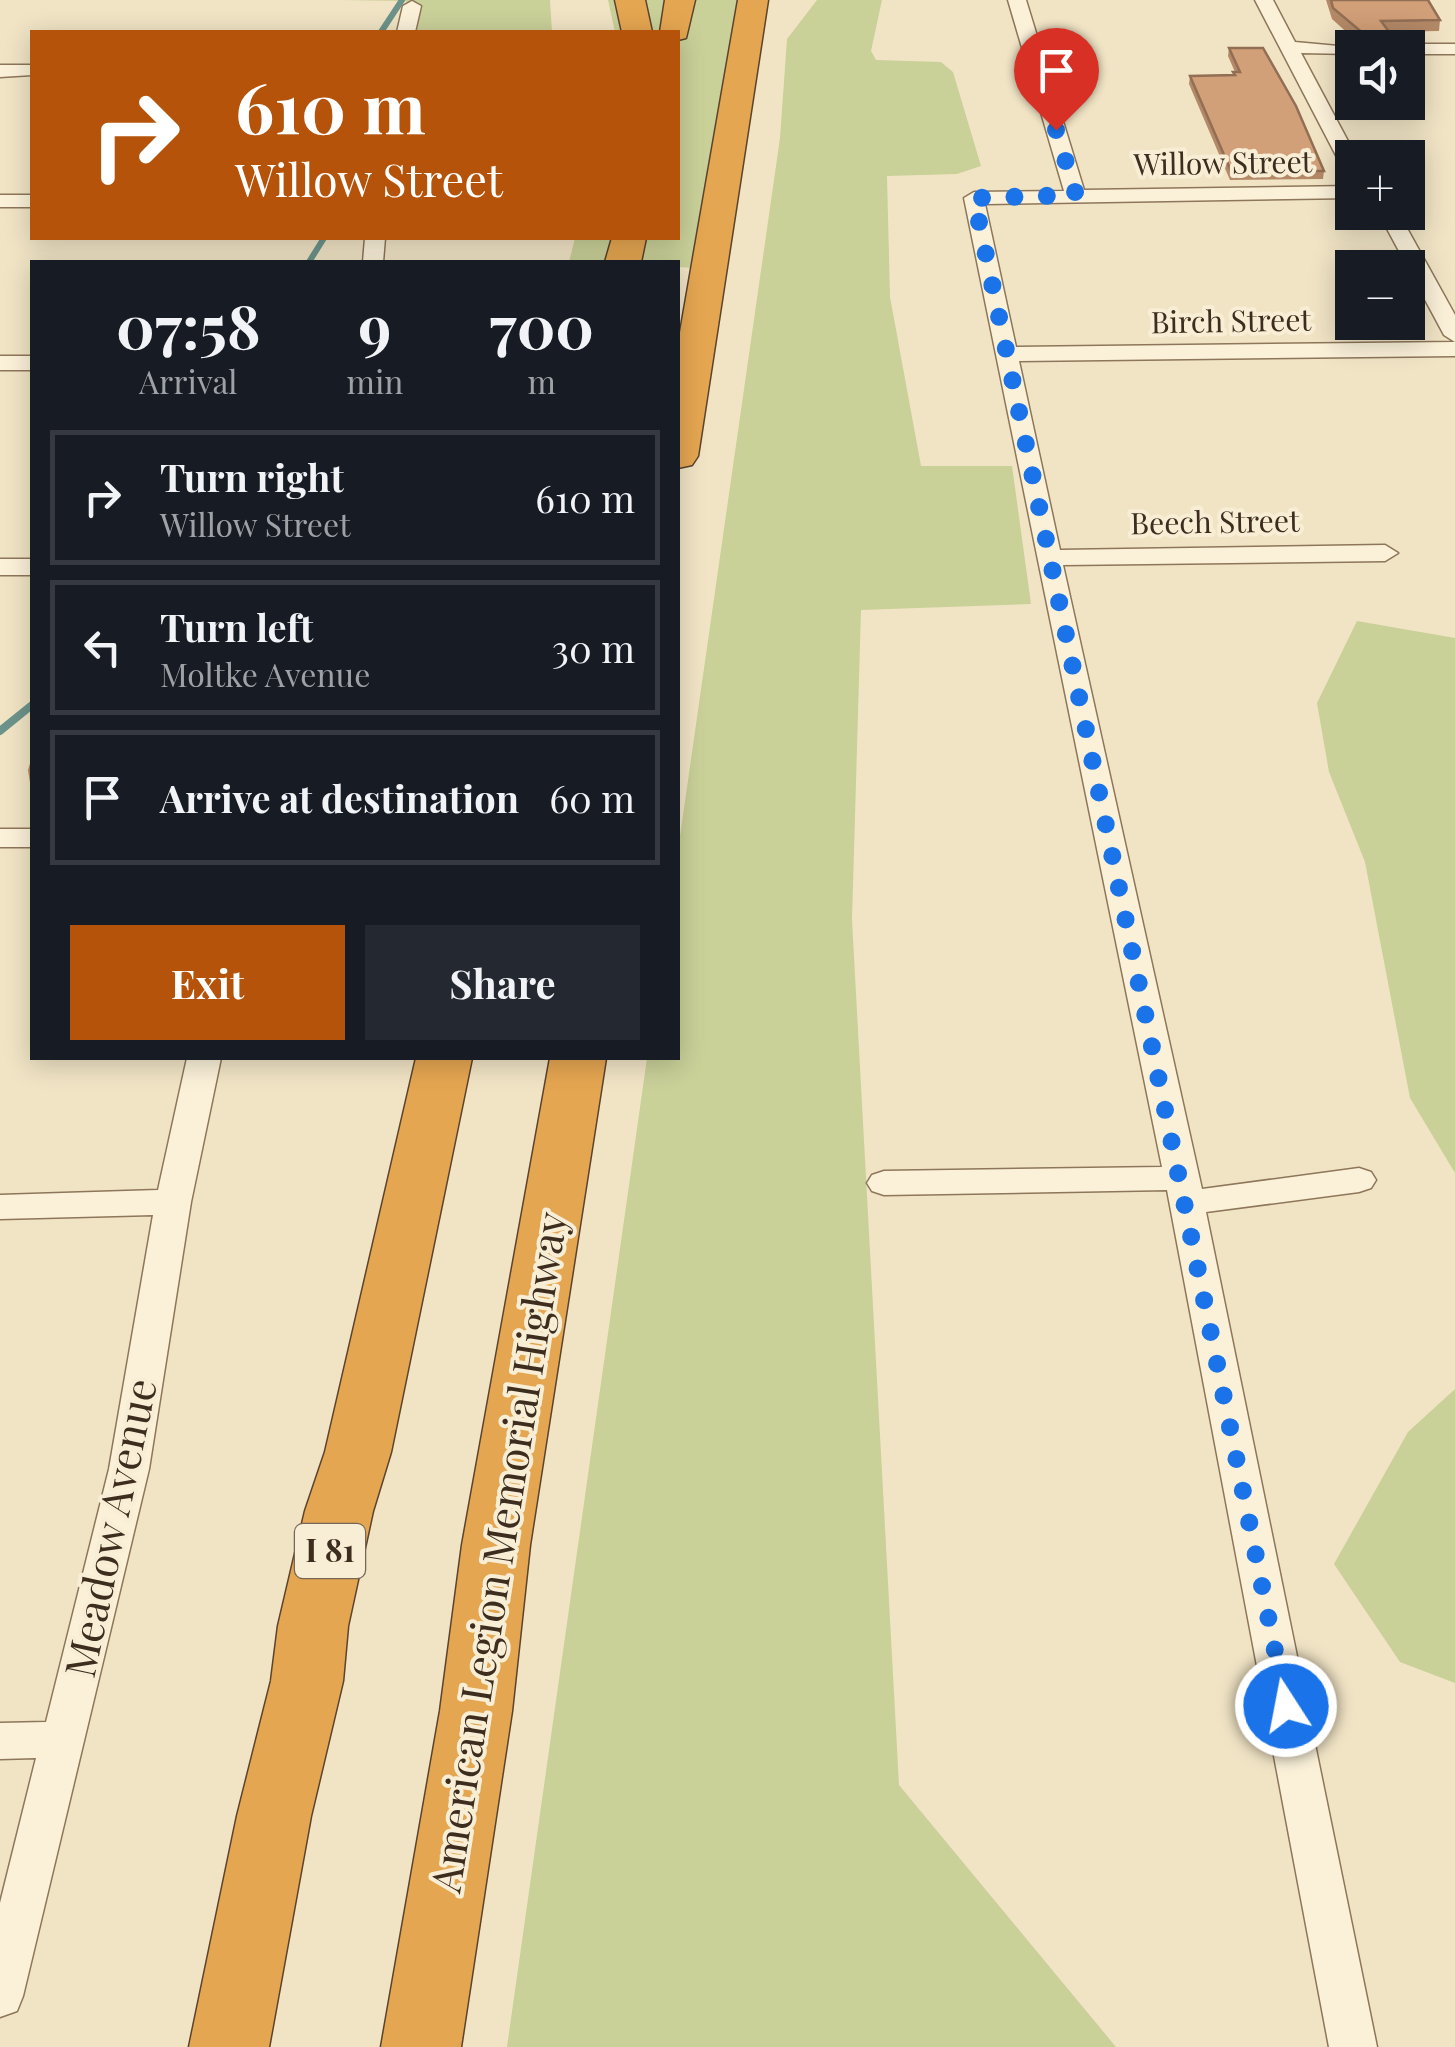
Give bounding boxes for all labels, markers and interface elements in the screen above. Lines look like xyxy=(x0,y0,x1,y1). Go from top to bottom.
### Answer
pin xyxy=(1014,28,1099,131)
map controls xyxy=(1335,30,1425,340)
button: sound xyxy=(1335,30,1425,120)
icon: arrive xyxy=(1029,43,1084,98)
text: 610 m xyxy=(235,58,426,152)
icon: right xyxy=(70,70,200,200)
street label: Willow Street xyxy=(1132,140,1313,184)
button: + xyxy=(1335,140,1425,230)
text: Willow Street xyxy=(235,148,503,208)
button: − xyxy=(1335,250,1425,340)
text: 07:58 xyxy=(116,284,261,364)
text: 9 xyxy=(358,284,392,364)
text: 700 xyxy=(489,284,594,364)
street label: Birch Street xyxy=(1150,299,1312,341)
text: Arrival xyxy=(139,359,238,402)
text: min xyxy=(346,359,403,402)
text: m xyxy=(527,359,556,402)
text: Turn right xyxy=(160,451,344,502)
icon: right xyxy=(75,470,130,525)
text: 610 m xyxy=(535,472,635,523)
street label: Beech Street xyxy=(1130,500,1300,542)
text: Willow Street xyxy=(160,502,351,545)
text: Turn left xyxy=(160,601,313,652)
icon: left xyxy=(75,620,130,675)
text: 30 m xyxy=(552,622,635,673)
text: Moltke Avenue xyxy=(160,652,370,695)
icon: arrive xyxy=(75,770,130,825)
text: Arrive at destination xyxy=(160,772,519,823)
text: 60 m xyxy=(549,772,635,823)
button: Exit xyxy=(70,925,345,1040)
button: Share xyxy=(365,925,640,1040)
street label: American Legion Memorial Highway xyxy=(415,1207,579,1897)
street label: Meadow Avenue xyxy=(50,1373,168,1682)
road number: I 81 xyxy=(295,1524,365,1578)
position arrow xyxy=(1234,1654,1338,1758)

